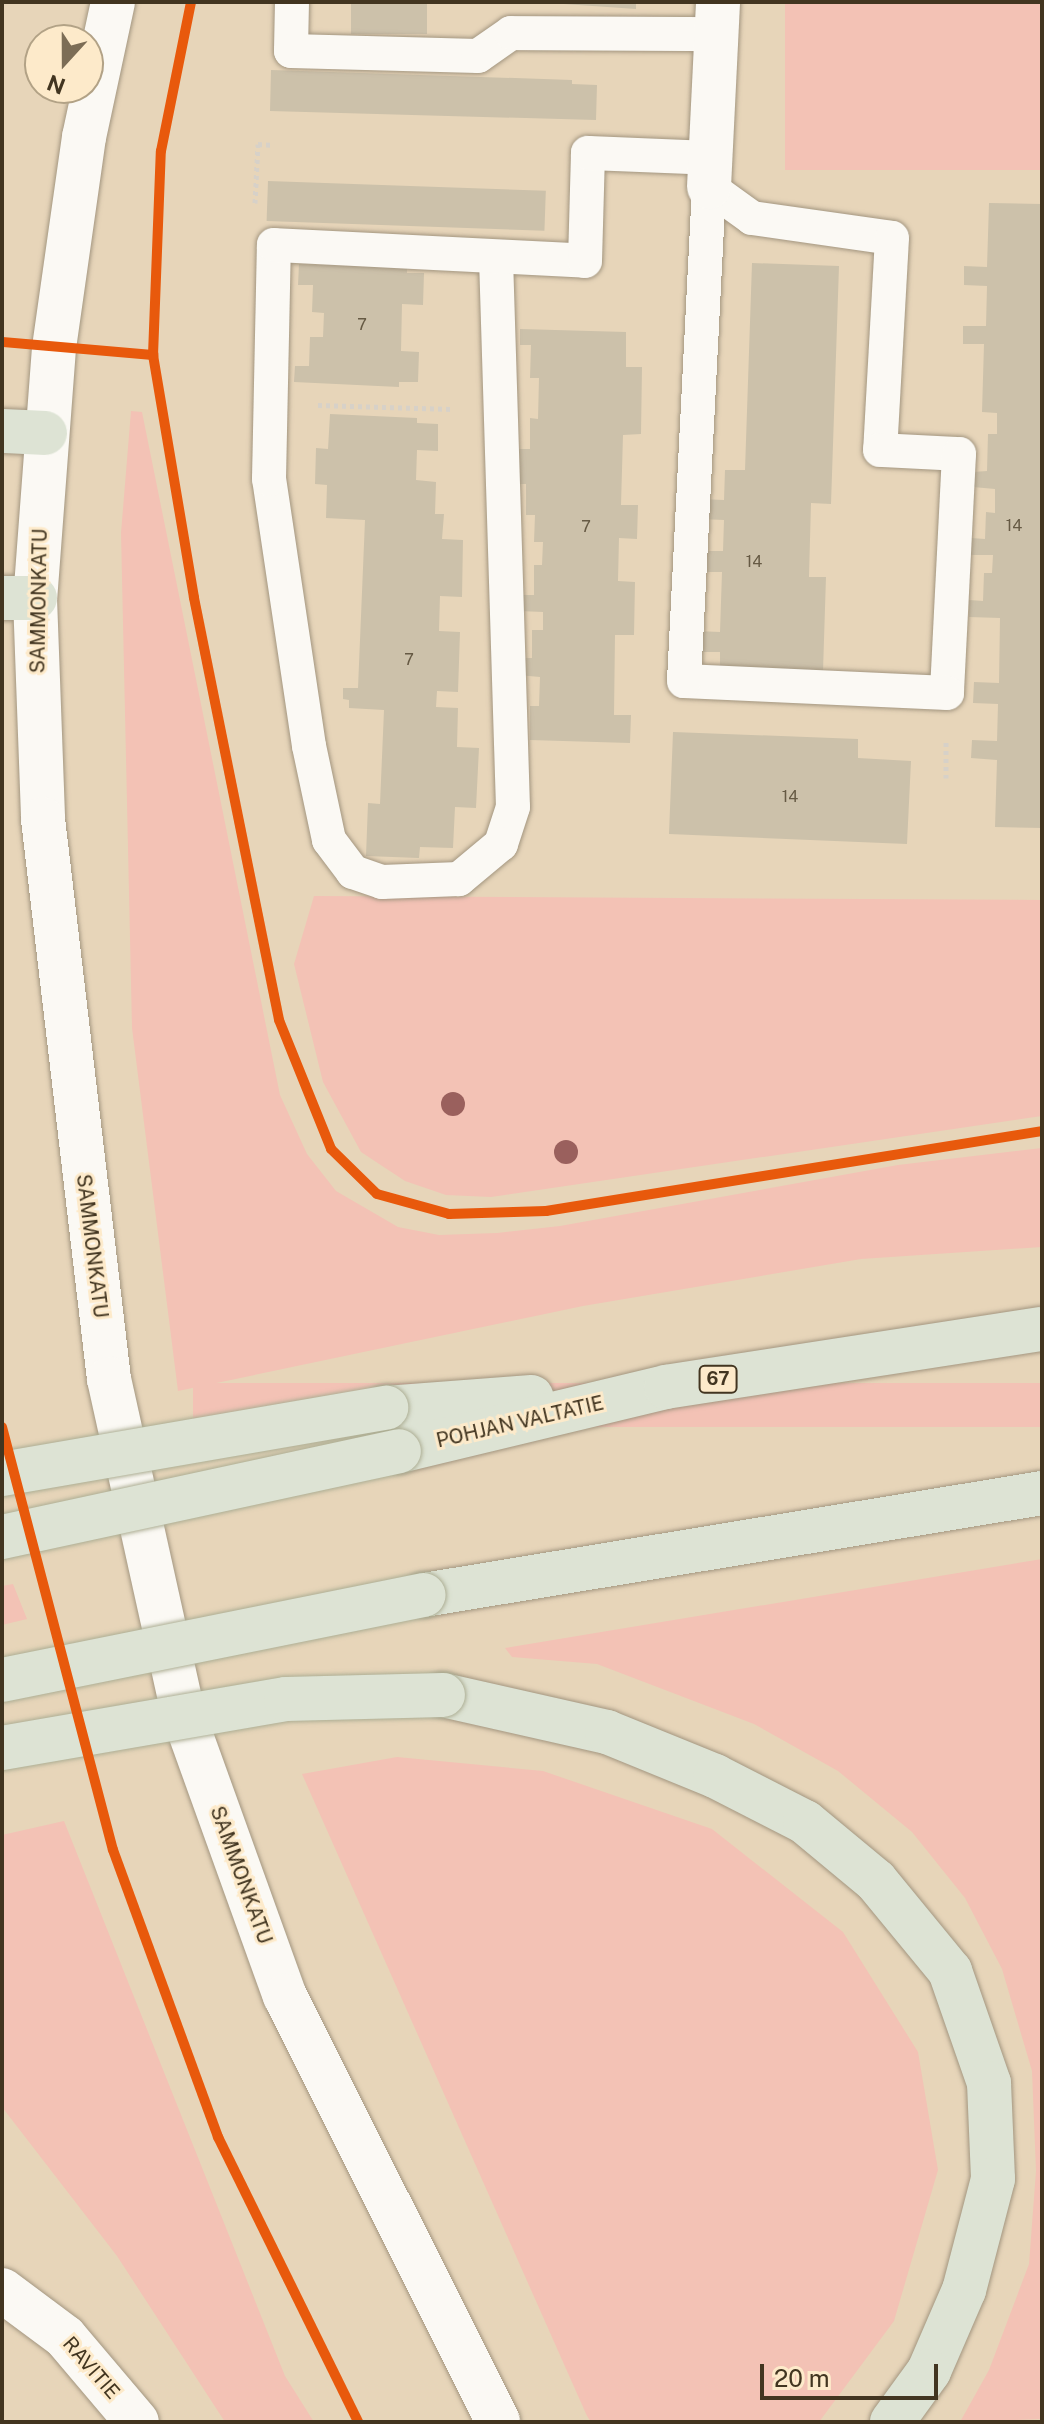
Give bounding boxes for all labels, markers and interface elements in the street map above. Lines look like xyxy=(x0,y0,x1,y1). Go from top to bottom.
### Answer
north arrow xyxy=(24,24,104,104)
text: N xyxy=(43,69,69,100)
house number: 7 xyxy=(357,315,367,335)
house number: 14 xyxy=(1006,516,1022,536)
house number: 7 xyxy=(581,517,591,537)
street label: SAMMONKATU xyxy=(26,528,52,674)
house number: 14 xyxy=(746,552,762,572)
house number: 7 xyxy=(404,650,414,670)
house number: 14 xyxy=(782,787,798,807)
street label: SAMMONKATU xyxy=(71,1173,113,1319)
road number: 67 xyxy=(698,1365,738,1393)
street label: POHJAN VALTATIE xyxy=(434,1391,606,1453)
street label: SAMMONKATU xyxy=(205,1803,277,1947)
street label: RAVITIE xyxy=(57,2332,125,2404)
scale bar xyxy=(764,2348,942,2398)
text: 20 m xyxy=(774,2364,830,2392)

